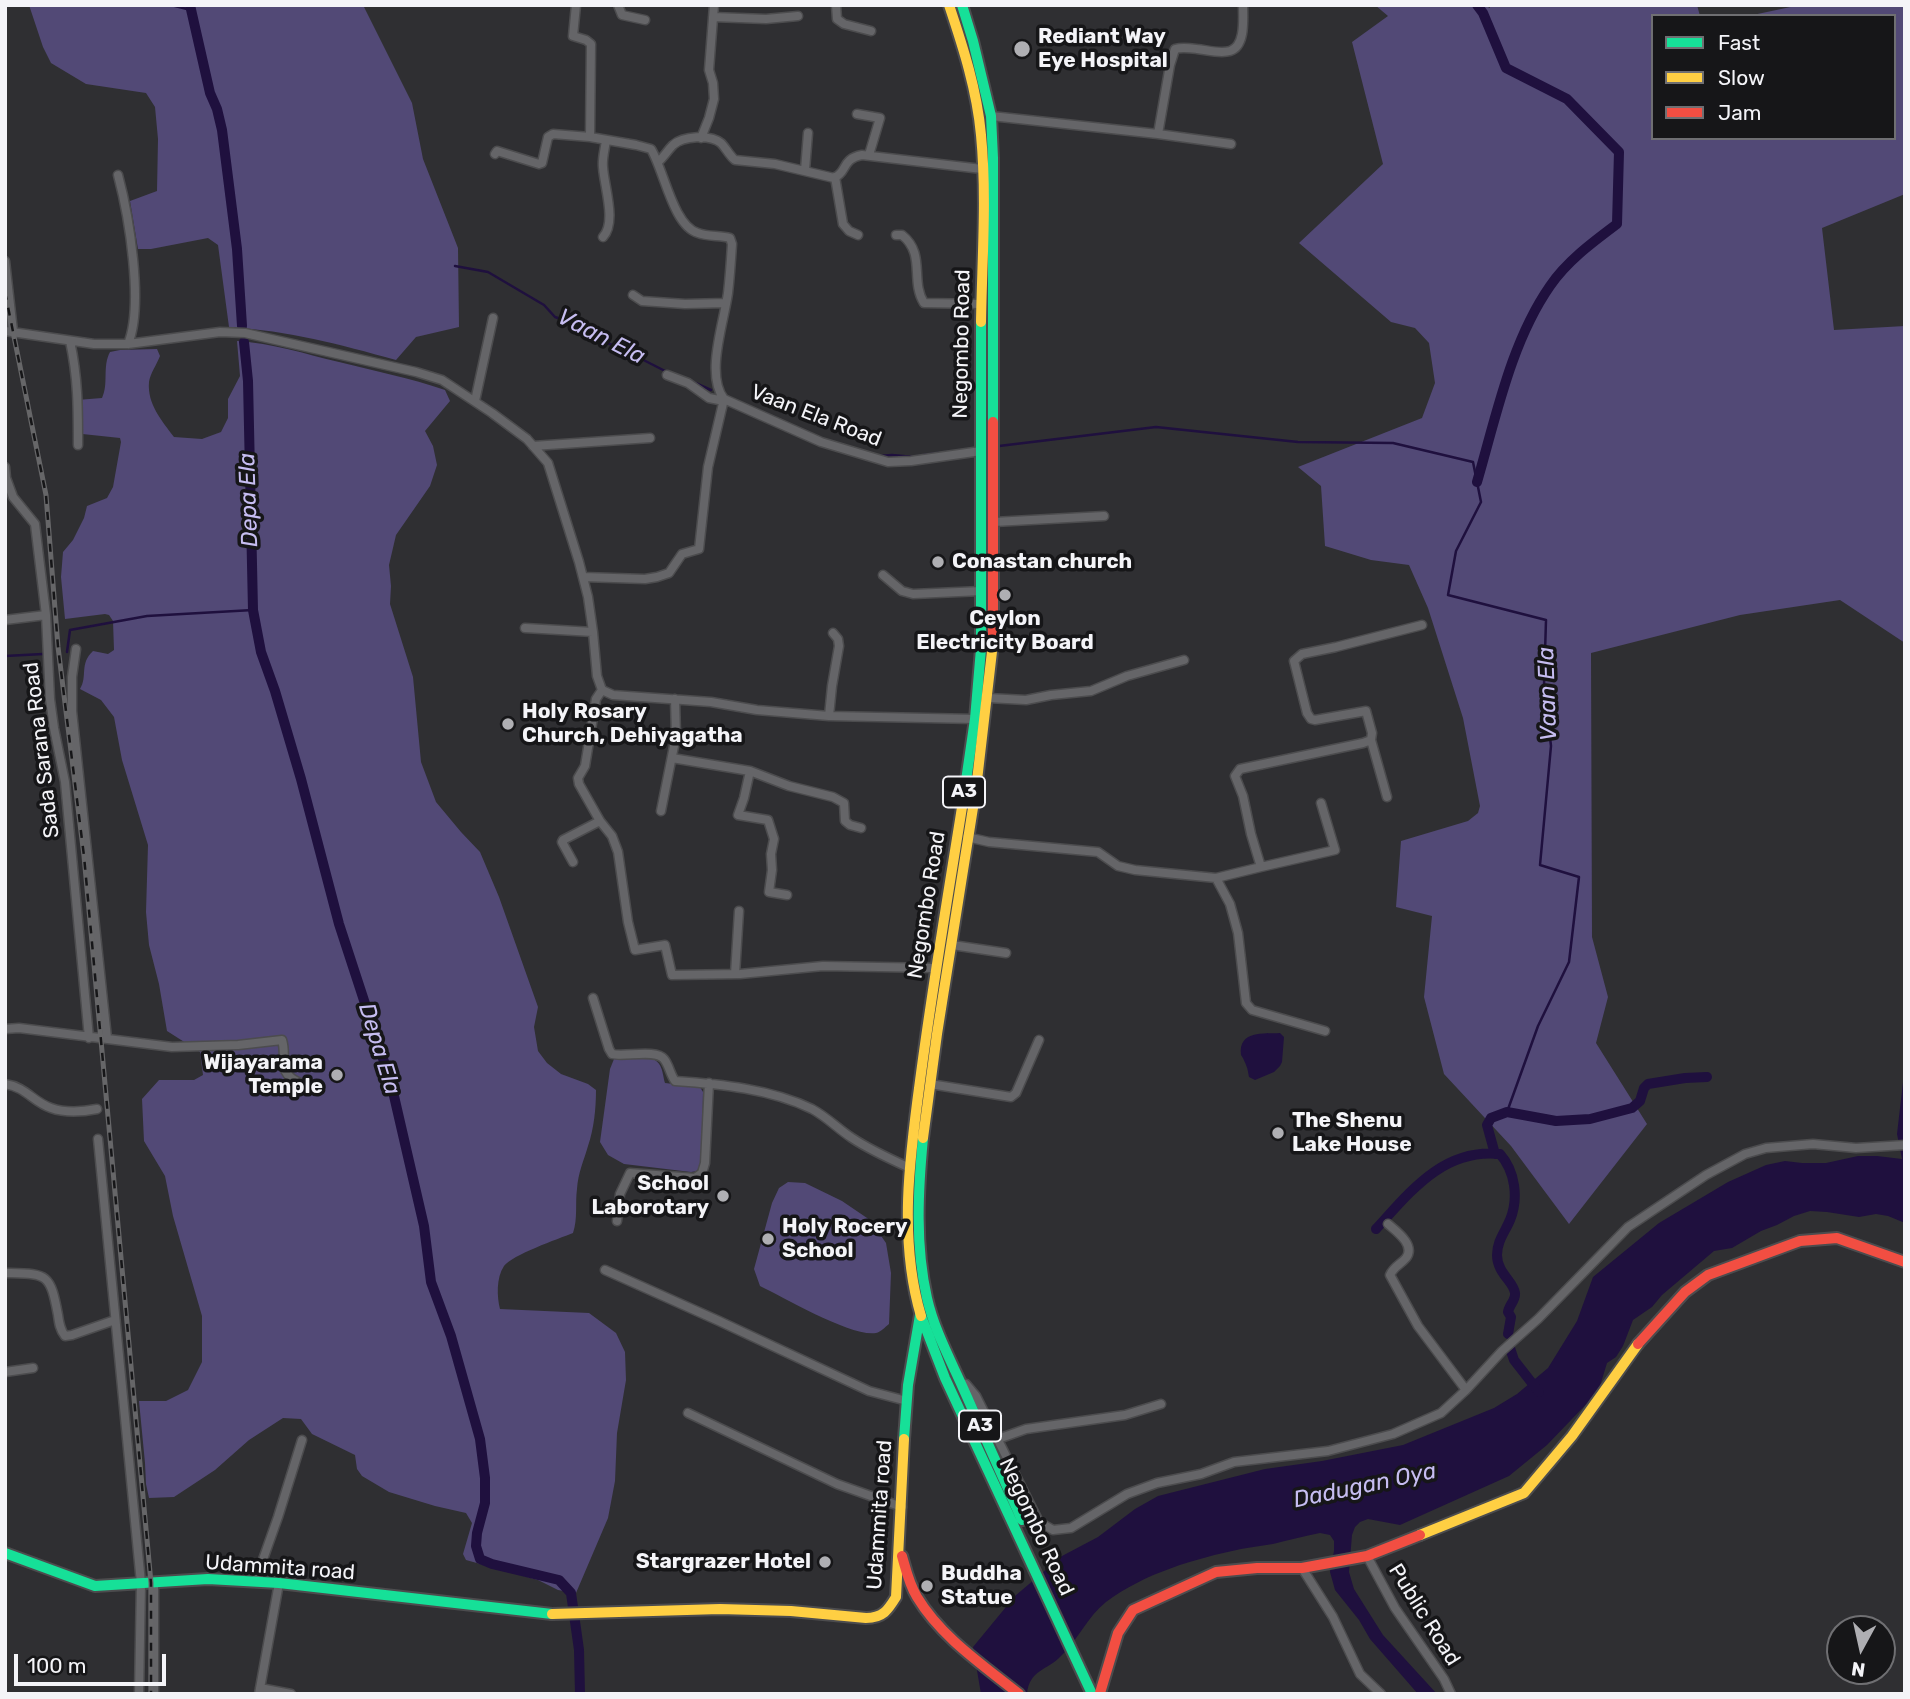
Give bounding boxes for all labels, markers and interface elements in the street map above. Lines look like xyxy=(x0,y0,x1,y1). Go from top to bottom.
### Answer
legend xyxy=(1651,14,1896,140)
place label: Rediant Way Eye Hospital xyxy=(1038,24,1168,74)
text: Fast xyxy=(1718,30,1760,55)
marker: Rediant Way Eye Hospital xyxy=(1012,39,1032,59)
text: Slow xyxy=(1718,65,1765,90)
text: Jam xyxy=(1718,100,1762,125)
street label: Negombo Road xyxy=(948,269,976,419)
water label: Vaan Ela xyxy=(553,303,649,371)
street label: Vaan Ela Road xyxy=(747,380,885,452)
water label: Depa Ela xyxy=(234,452,264,548)
place label: Conastan church xyxy=(952,549,1132,575)
marker: Conastan church xyxy=(930,554,946,570)
marker: Ceylon Electricity Board xyxy=(997,587,1013,603)
place label: Ceylon Electricity Board xyxy=(916,606,1094,656)
water label: Vaan Ela xyxy=(1533,646,1563,742)
street label: Sada Sarana Road xyxy=(19,661,65,839)
place label: Holy Rosary Church, Dehiyagatha xyxy=(522,699,743,749)
marker: Holy Rosary Church, Dehiyagatha xyxy=(500,716,516,732)
road number: A3 xyxy=(943,776,985,807)
street label: Negombo Road xyxy=(903,829,951,981)
water label: Depa Ela xyxy=(352,1000,406,1098)
place label: Wijayarama Temple xyxy=(203,1050,323,1100)
marker: Wijayarama Temple xyxy=(329,1067,345,1083)
place label: The Shenu Lake House xyxy=(1292,1108,1412,1158)
marker: The Shenu Lake House xyxy=(1270,1125,1286,1141)
place label: School Laborotary xyxy=(591,1171,709,1221)
marker: School Laborotary xyxy=(715,1188,731,1204)
place label: Holy Rocery School xyxy=(782,1214,908,1264)
marker: Holy Rocery School xyxy=(760,1231,776,1247)
road number: A3 xyxy=(959,1410,1001,1442)
street label: Udammita road xyxy=(862,1439,898,1591)
street label: Negombo Road xyxy=(993,1454,1079,1600)
water label: Dadugan Oya xyxy=(1291,1457,1439,1515)
place label: Stargrazer Hotel xyxy=(636,1549,811,1575)
street label: Udammita road xyxy=(204,1550,356,1586)
marker: Stargrazer Hotel xyxy=(817,1554,833,1570)
street label: Public Road xyxy=(1383,1559,1465,1671)
place label: Buddha Statue xyxy=(941,1561,1022,1611)
marker: Buddha Statue xyxy=(919,1578,935,1594)
north arrow xyxy=(1826,1615,1896,1685)
scale bar xyxy=(18,1640,170,1684)
text: 100 m xyxy=(27,1653,86,1678)
text: N xyxy=(1850,1657,1867,1682)

